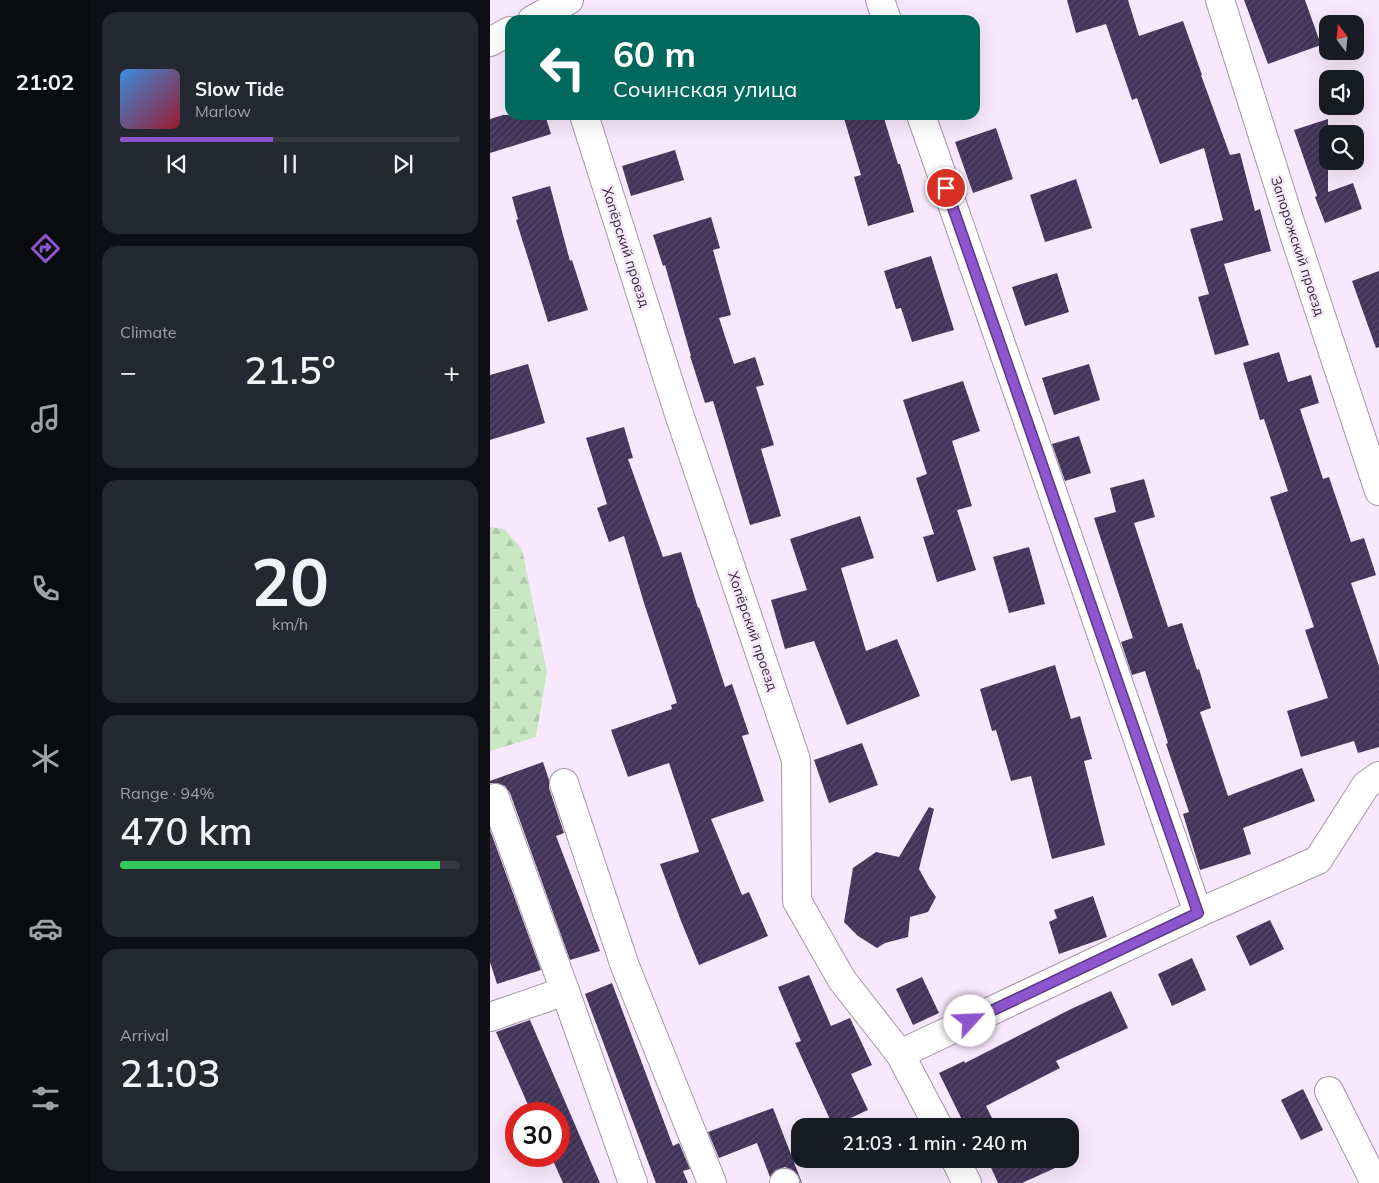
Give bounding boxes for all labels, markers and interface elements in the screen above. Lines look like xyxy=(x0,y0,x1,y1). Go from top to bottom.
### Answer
north arrow xyxy=(1319,15,1364,60)
map controls xyxy=(1319,15,1364,170)
text: 60 m xyxy=(613,32,696,76)
icon: left xyxy=(530,35,595,100)
text: 21:02 xyxy=(16,68,74,96)
button: sound xyxy=(1319,70,1364,115)
text: Сочинская улица xyxy=(613,75,798,103)
text: Slow Tide xyxy=(195,77,284,101)
text: Marlow xyxy=(195,101,251,121)
button: search xyxy=(1319,125,1364,170)
icon: previous xyxy=(163,150,191,178)
icon: pause xyxy=(276,150,304,178)
icon: next xyxy=(389,150,417,178)
pin xyxy=(925,167,967,209)
icon: arrive xyxy=(932,174,960,202)
street label: Запорожский проезд xyxy=(1267,174,1329,318)
street label: Хопёрский проезд xyxy=(598,185,654,310)
icon: directions xyxy=(28,231,63,266)
text: Climate xyxy=(120,322,176,342)
text: 21.5° xyxy=(244,346,336,394)
text: − xyxy=(120,354,137,389)
text: + xyxy=(443,354,460,389)
icon: music xyxy=(28,401,63,436)
text: 20 xyxy=(251,541,329,622)
street label: Хопёрский проезд xyxy=(724,569,782,694)
icon: phone xyxy=(28,571,63,606)
text: km/h xyxy=(272,614,308,634)
icon: climate xyxy=(28,741,63,776)
text: Range · 94% xyxy=(120,783,215,803)
text: 470 km xyxy=(120,807,253,855)
icon: car xyxy=(28,911,63,946)
position arrow xyxy=(943,994,995,1046)
text: Arrival xyxy=(120,1025,169,1045)
text: 21:03 xyxy=(120,1049,220,1097)
icon: filters xyxy=(28,1081,63,1116)
speed limit sign: 30 xyxy=(505,1102,570,1167)
text: 21:03 · 1 min · 240 m xyxy=(842,1131,1028,1155)

